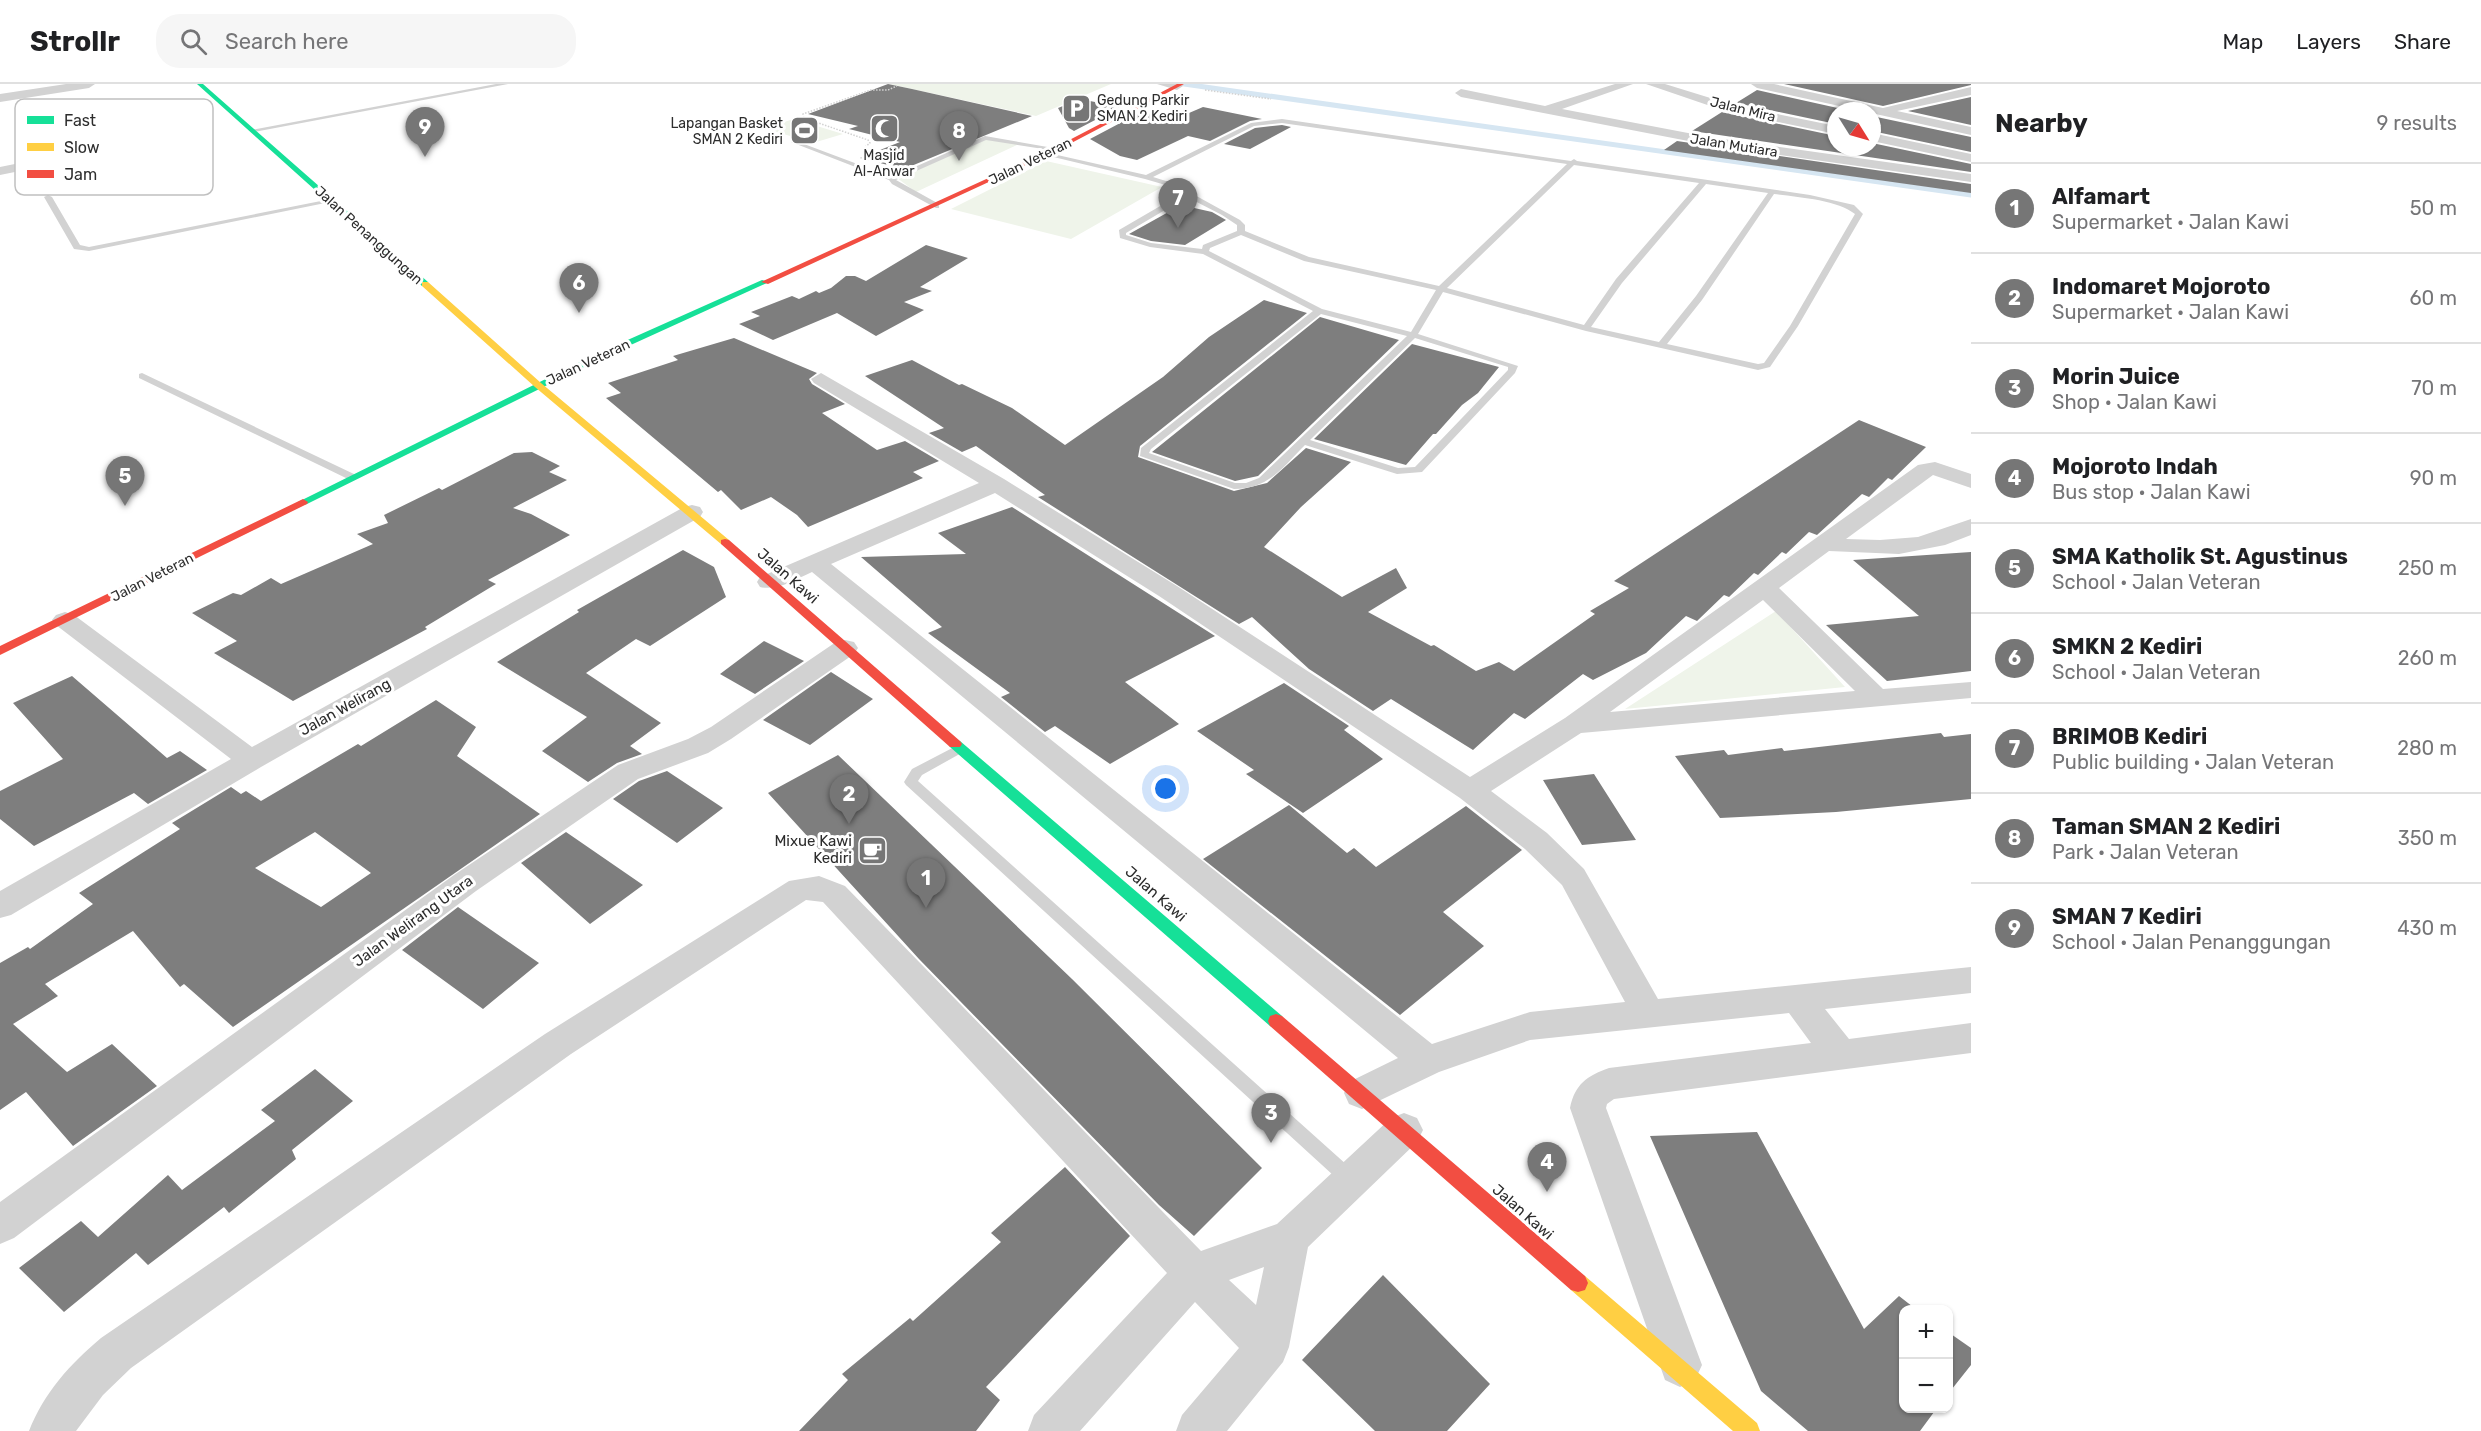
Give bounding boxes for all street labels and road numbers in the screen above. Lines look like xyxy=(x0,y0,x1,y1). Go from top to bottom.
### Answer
street label: Jalan Mira xyxy=(1708,93,1777,126)
street label: Jalan Mutiara xyxy=(1689,130,1779,161)
street label: Jalan Veteran xyxy=(986,134,1074,189)
street label: Jalan Penanggungan xyxy=(311,182,426,288)
street label: Jalan Veteran xyxy=(544,336,633,389)
street label: Jalan Kawi xyxy=(754,545,822,607)
street label: Jalan Veteran xyxy=(108,549,196,605)
street label: Jalan Welirang xyxy=(296,675,394,739)
street label: Jalan Kawi xyxy=(1122,863,1190,925)
street label: Jalan Welirang Utara xyxy=(350,871,476,971)
street label: Jalan Kawi xyxy=(1489,1181,1557,1243)

